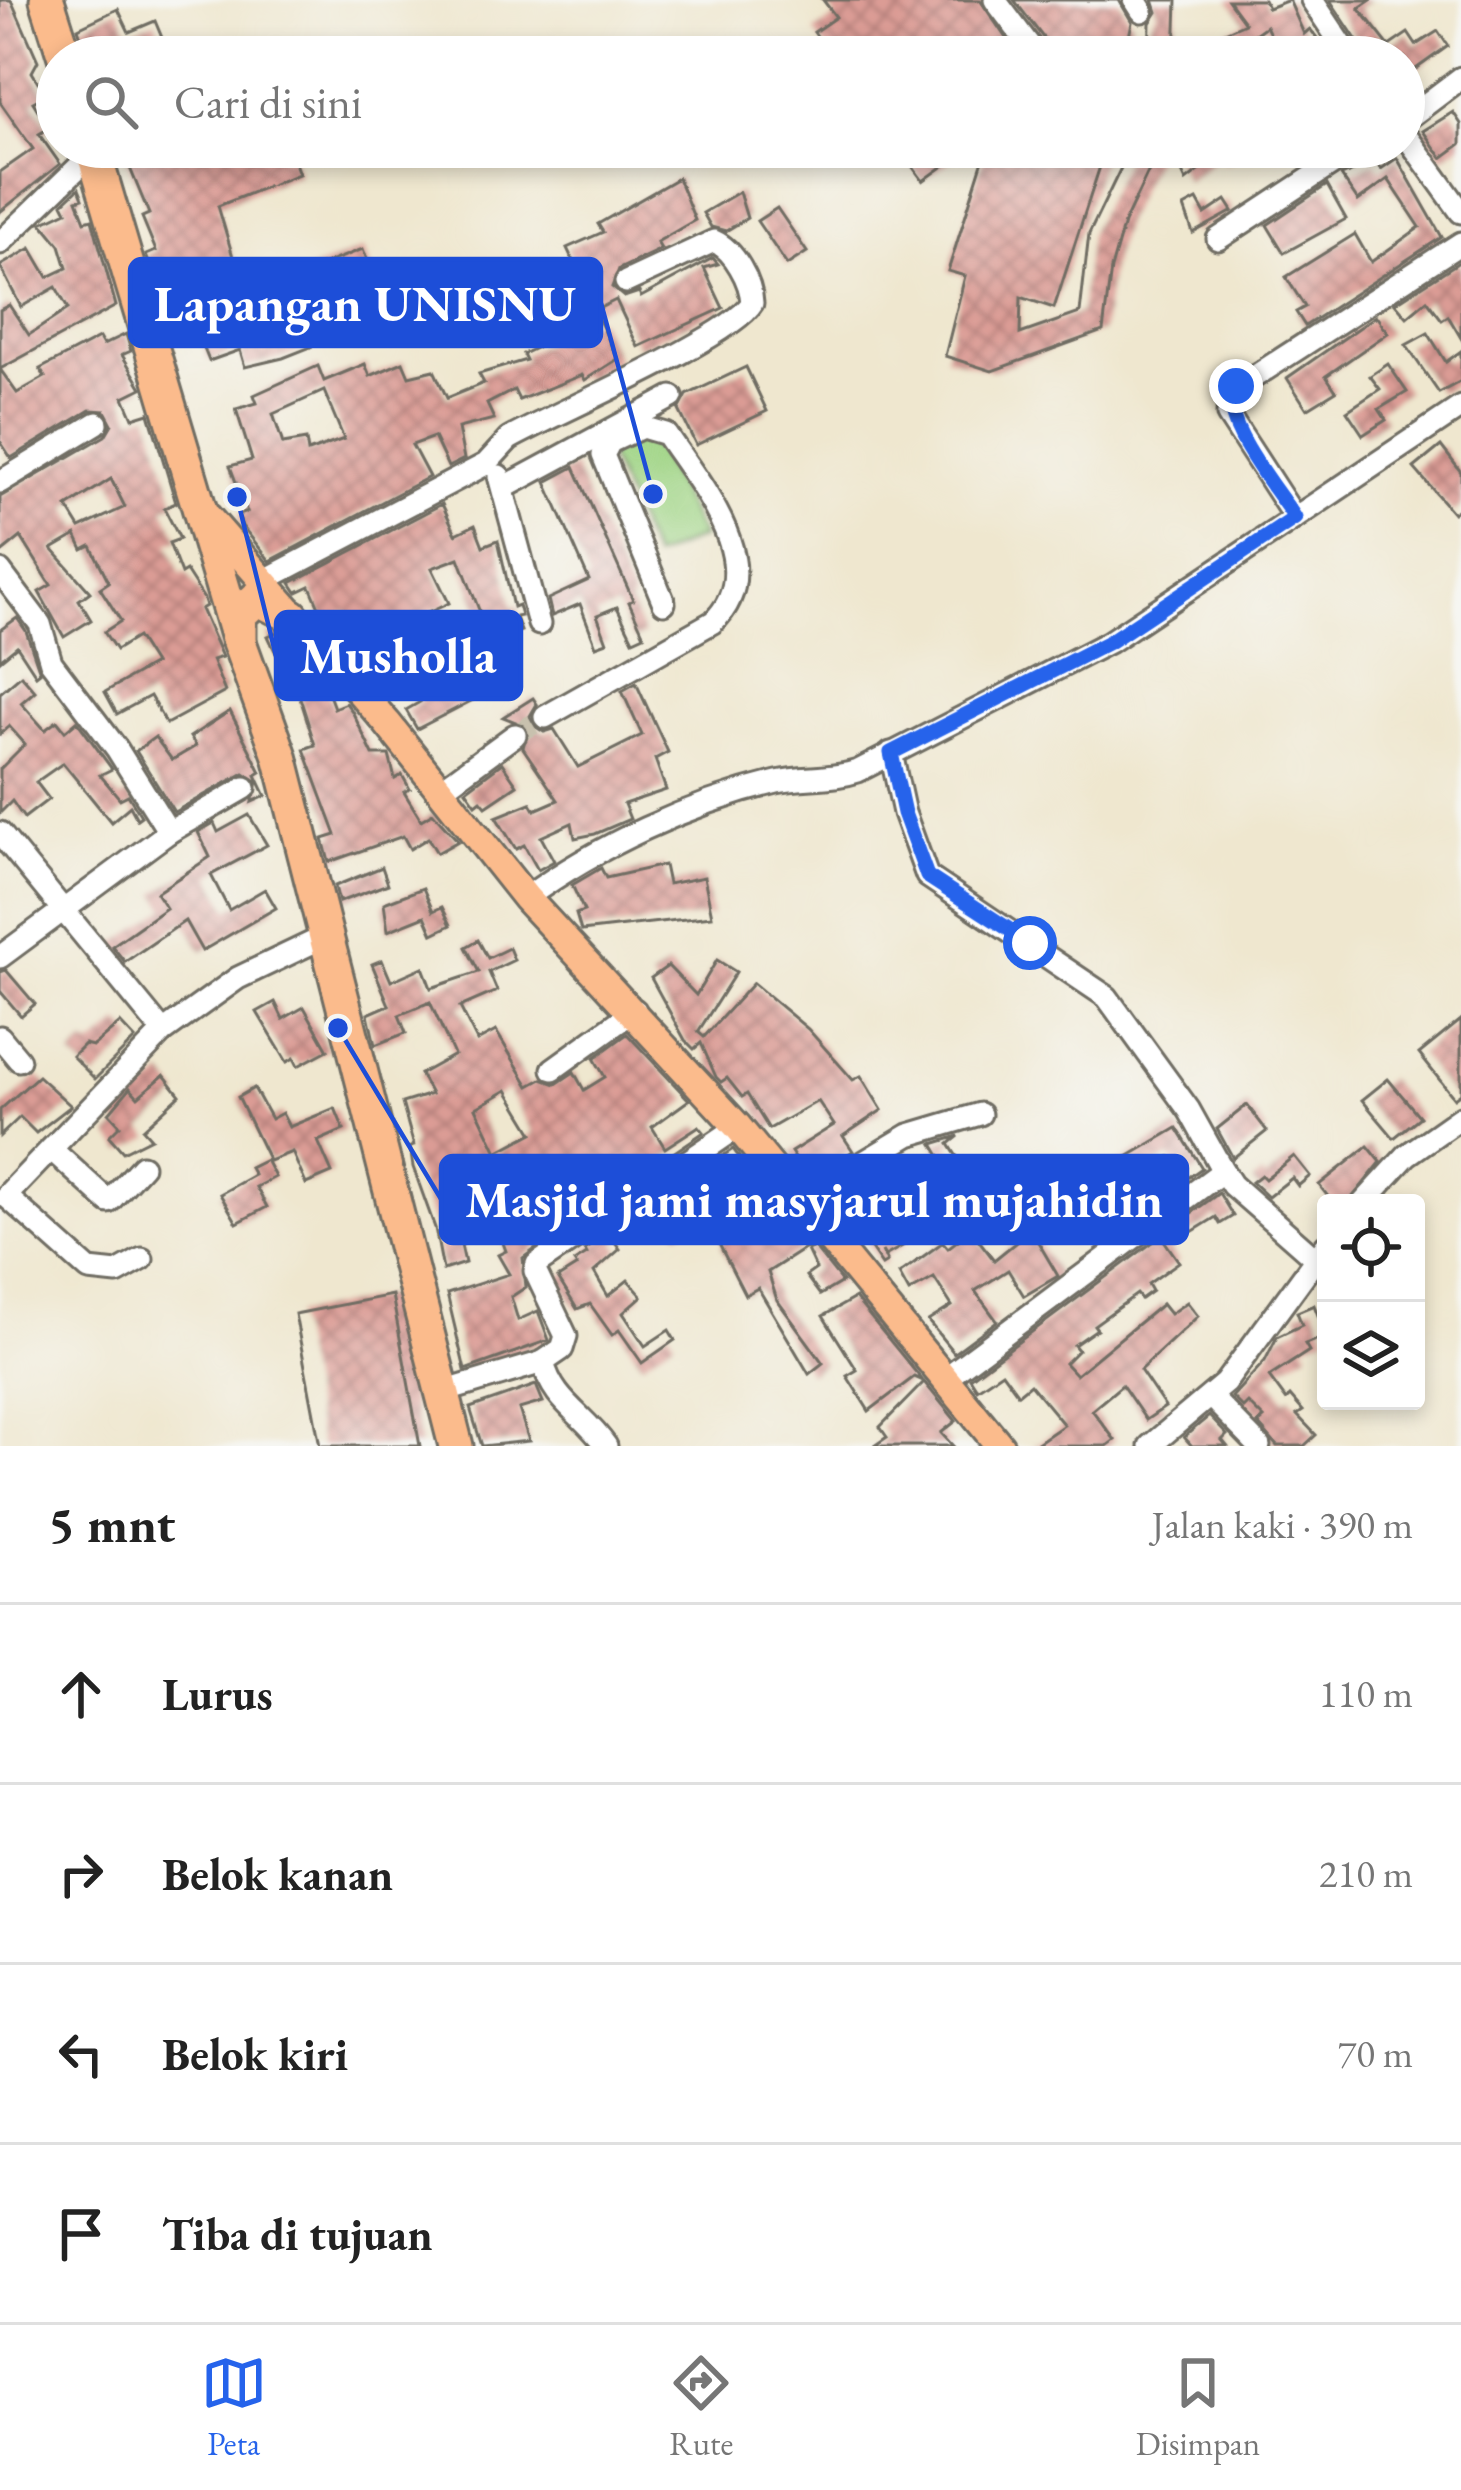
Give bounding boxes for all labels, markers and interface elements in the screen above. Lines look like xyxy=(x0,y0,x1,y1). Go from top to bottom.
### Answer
search box xyxy=(36,36,1425,168)
icon: search xyxy=(78,69,144,135)
text: Cari di sini xyxy=(174,73,362,131)
callout: Lapangan UNISNU xyxy=(130,259,601,346)
text: Lapangan UNISNU xyxy=(154,270,576,336)
route end xyxy=(1209,359,1263,413)
callout: Musholla xyxy=(276,612,521,699)
text: Musholla xyxy=(300,622,497,688)
route start xyxy=(1003,916,1057,970)
callout: Masjid jami masyjarul mujahidin xyxy=(441,1156,1187,1243)
text: Masjid jami masyjarul mujahidin xyxy=(465,1166,1163,1232)
map controls xyxy=(1317,1194,1425,1410)
button: locate xyxy=(1317,1194,1425,1302)
button: layers xyxy=(1317,1302,1425,1410)
text: 5 mnt xyxy=(48,1491,175,1557)
text: Jalan kaki · 390 m xyxy=(1151,1499,1413,1550)
icon: ahead xyxy=(48,1661,114,1727)
text: Lurus xyxy=(162,1665,273,1723)
text: 110 m xyxy=(1319,1668,1413,1719)
icon: right xyxy=(48,1841,114,1907)
text: Belok kanan xyxy=(162,1845,393,1903)
text: 210 m xyxy=(1319,1848,1413,1899)
icon: left xyxy=(48,2021,114,2087)
text: Belok kiri xyxy=(162,2025,348,2083)
text: 70 m xyxy=(1337,2028,1413,2079)
icon: arrive xyxy=(48,2201,114,2267)
text: Tiba di tujuan xyxy=(162,2205,433,2263)
tab: Peta xyxy=(201,2350,267,2465)
tab: Rute xyxy=(668,2350,734,2465)
tab: Disimpan xyxy=(1136,2350,1260,2465)

